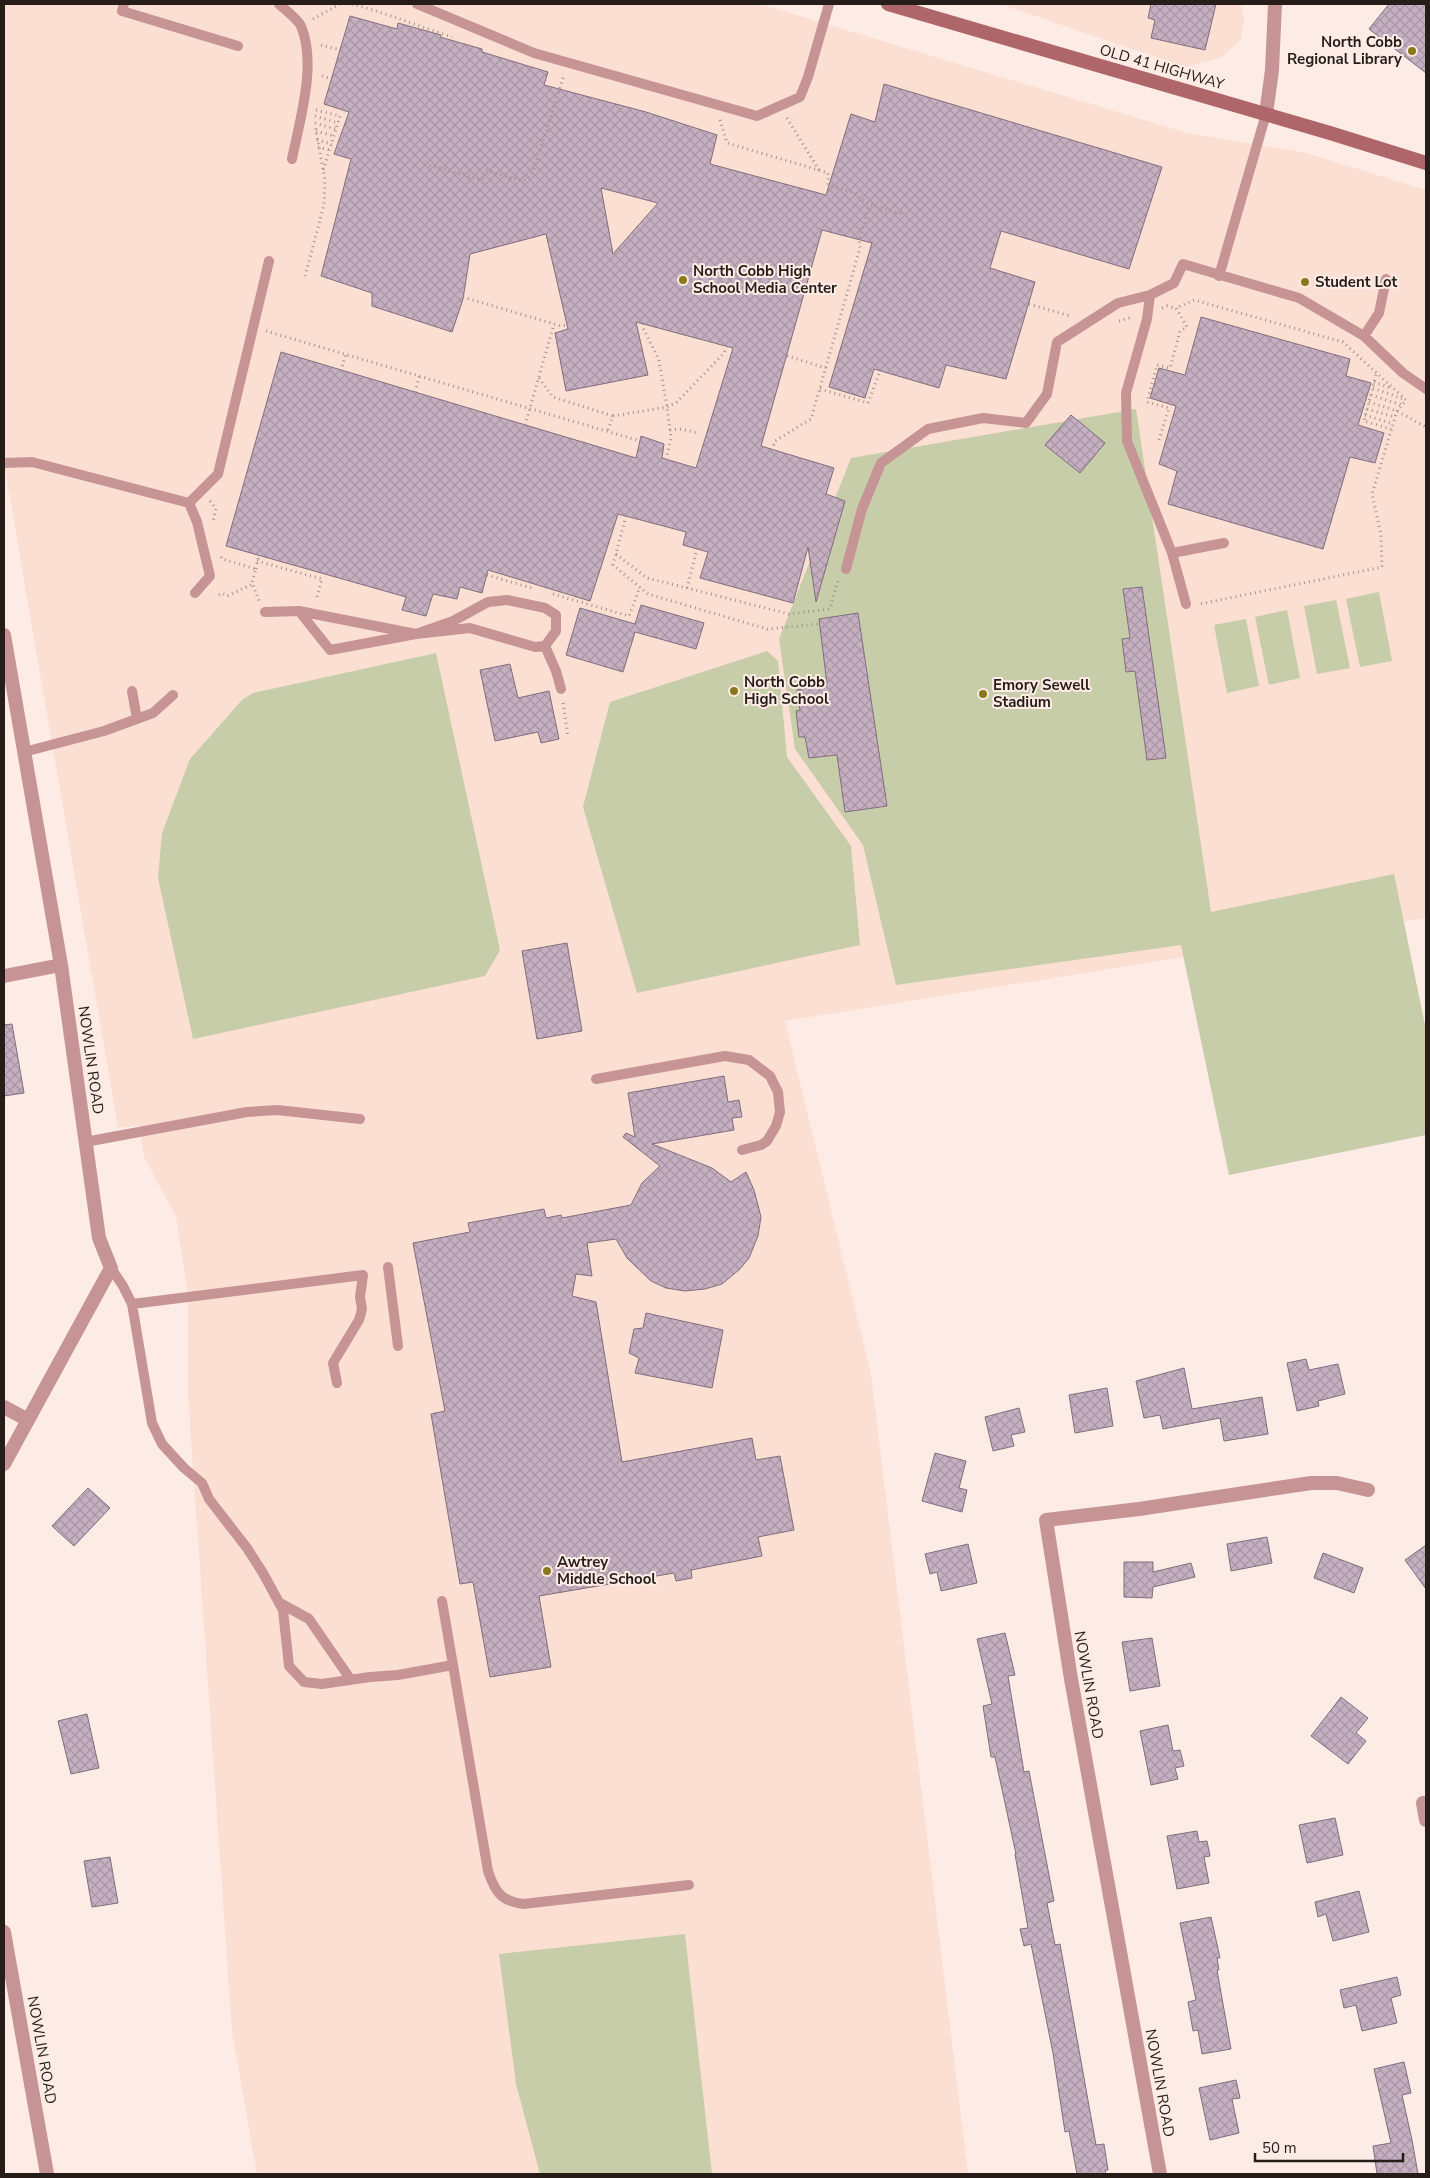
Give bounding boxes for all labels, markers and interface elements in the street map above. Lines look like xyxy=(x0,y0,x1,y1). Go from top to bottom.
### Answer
place label: North Cobb Regional Library xyxy=(1287,32,1402,69)
street label: OLD 41 HIGHWAY xyxy=(1097,40,1228,95)
marker: North Cobb Regional Library xyxy=(1406,45,1418,57)
place label: North Cobb High School Media Center xyxy=(693,261,837,298)
place label: Student Lot xyxy=(1315,272,1397,292)
marker: North Cobb High School Media Center xyxy=(677,274,689,286)
marker: Student Lot xyxy=(1299,276,1311,288)
place label: North Cobb High School xyxy=(744,672,829,709)
place label: Emory Sewell Stadium xyxy=(993,675,1090,712)
marker: North Cobb High School xyxy=(728,685,740,697)
marker: Emory Sewell Stadium xyxy=(977,688,989,700)
street label: NOWLIN ROAD xyxy=(74,1005,108,1115)
place label: Awtrey Middle School xyxy=(557,1552,656,1589)
marker: Awtrey Middle School xyxy=(541,1565,553,1577)
street label: NOWLIN ROAD xyxy=(1070,1630,1108,1740)
street label: NOWLIN ROAD xyxy=(23,1995,61,2105)
street label: NOWLIN ROAD xyxy=(1141,2028,1179,2138)
scale bar xyxy=(1255,2130,1402,2162)
text: 50 m xyxy=(1262,2138,1297,2158)

